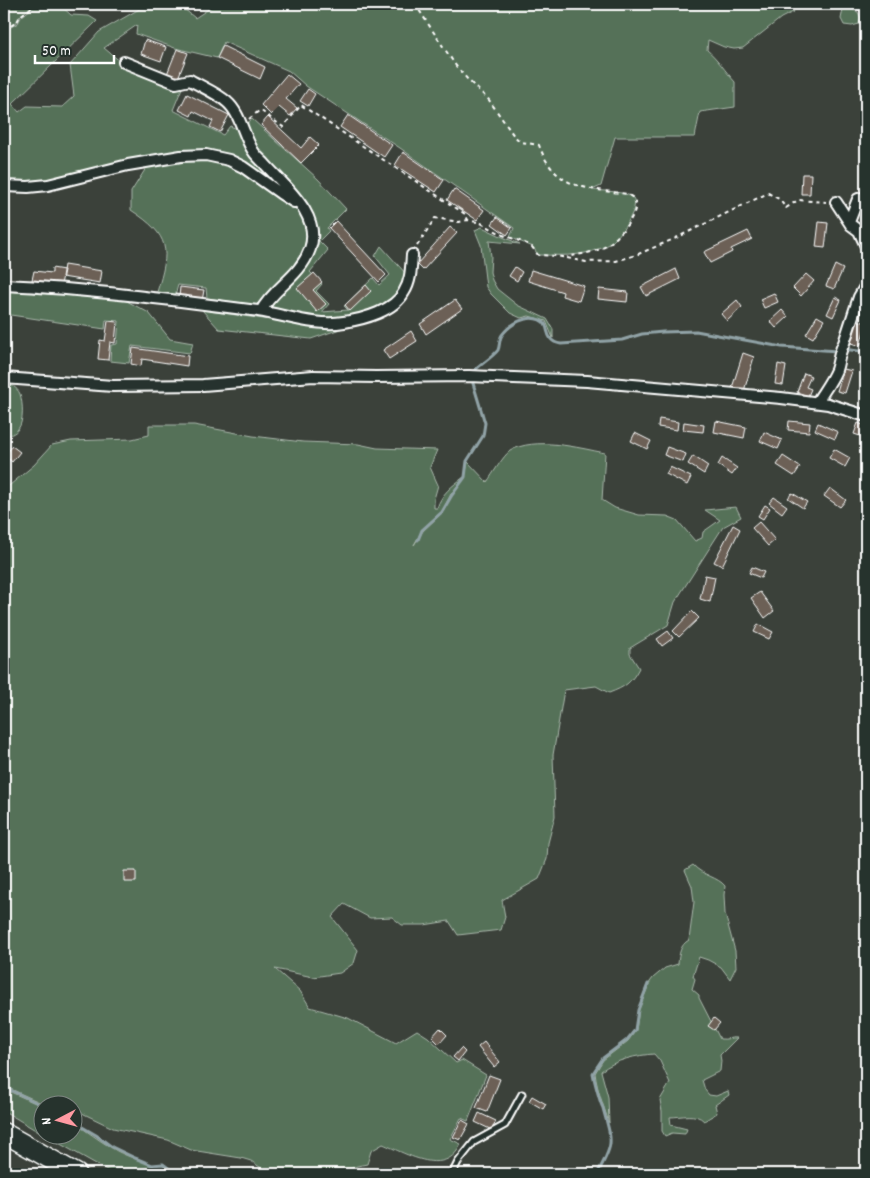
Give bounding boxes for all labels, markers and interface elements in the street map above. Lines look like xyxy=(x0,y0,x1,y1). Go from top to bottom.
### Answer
scale bar xyxy=(35,32,114,64)
text: 50 m xyxy=(42,41,71,63)
north arrow xyxy=(32,1096,82,1146)
text: N xyxy=(37,1117,57,1126)

